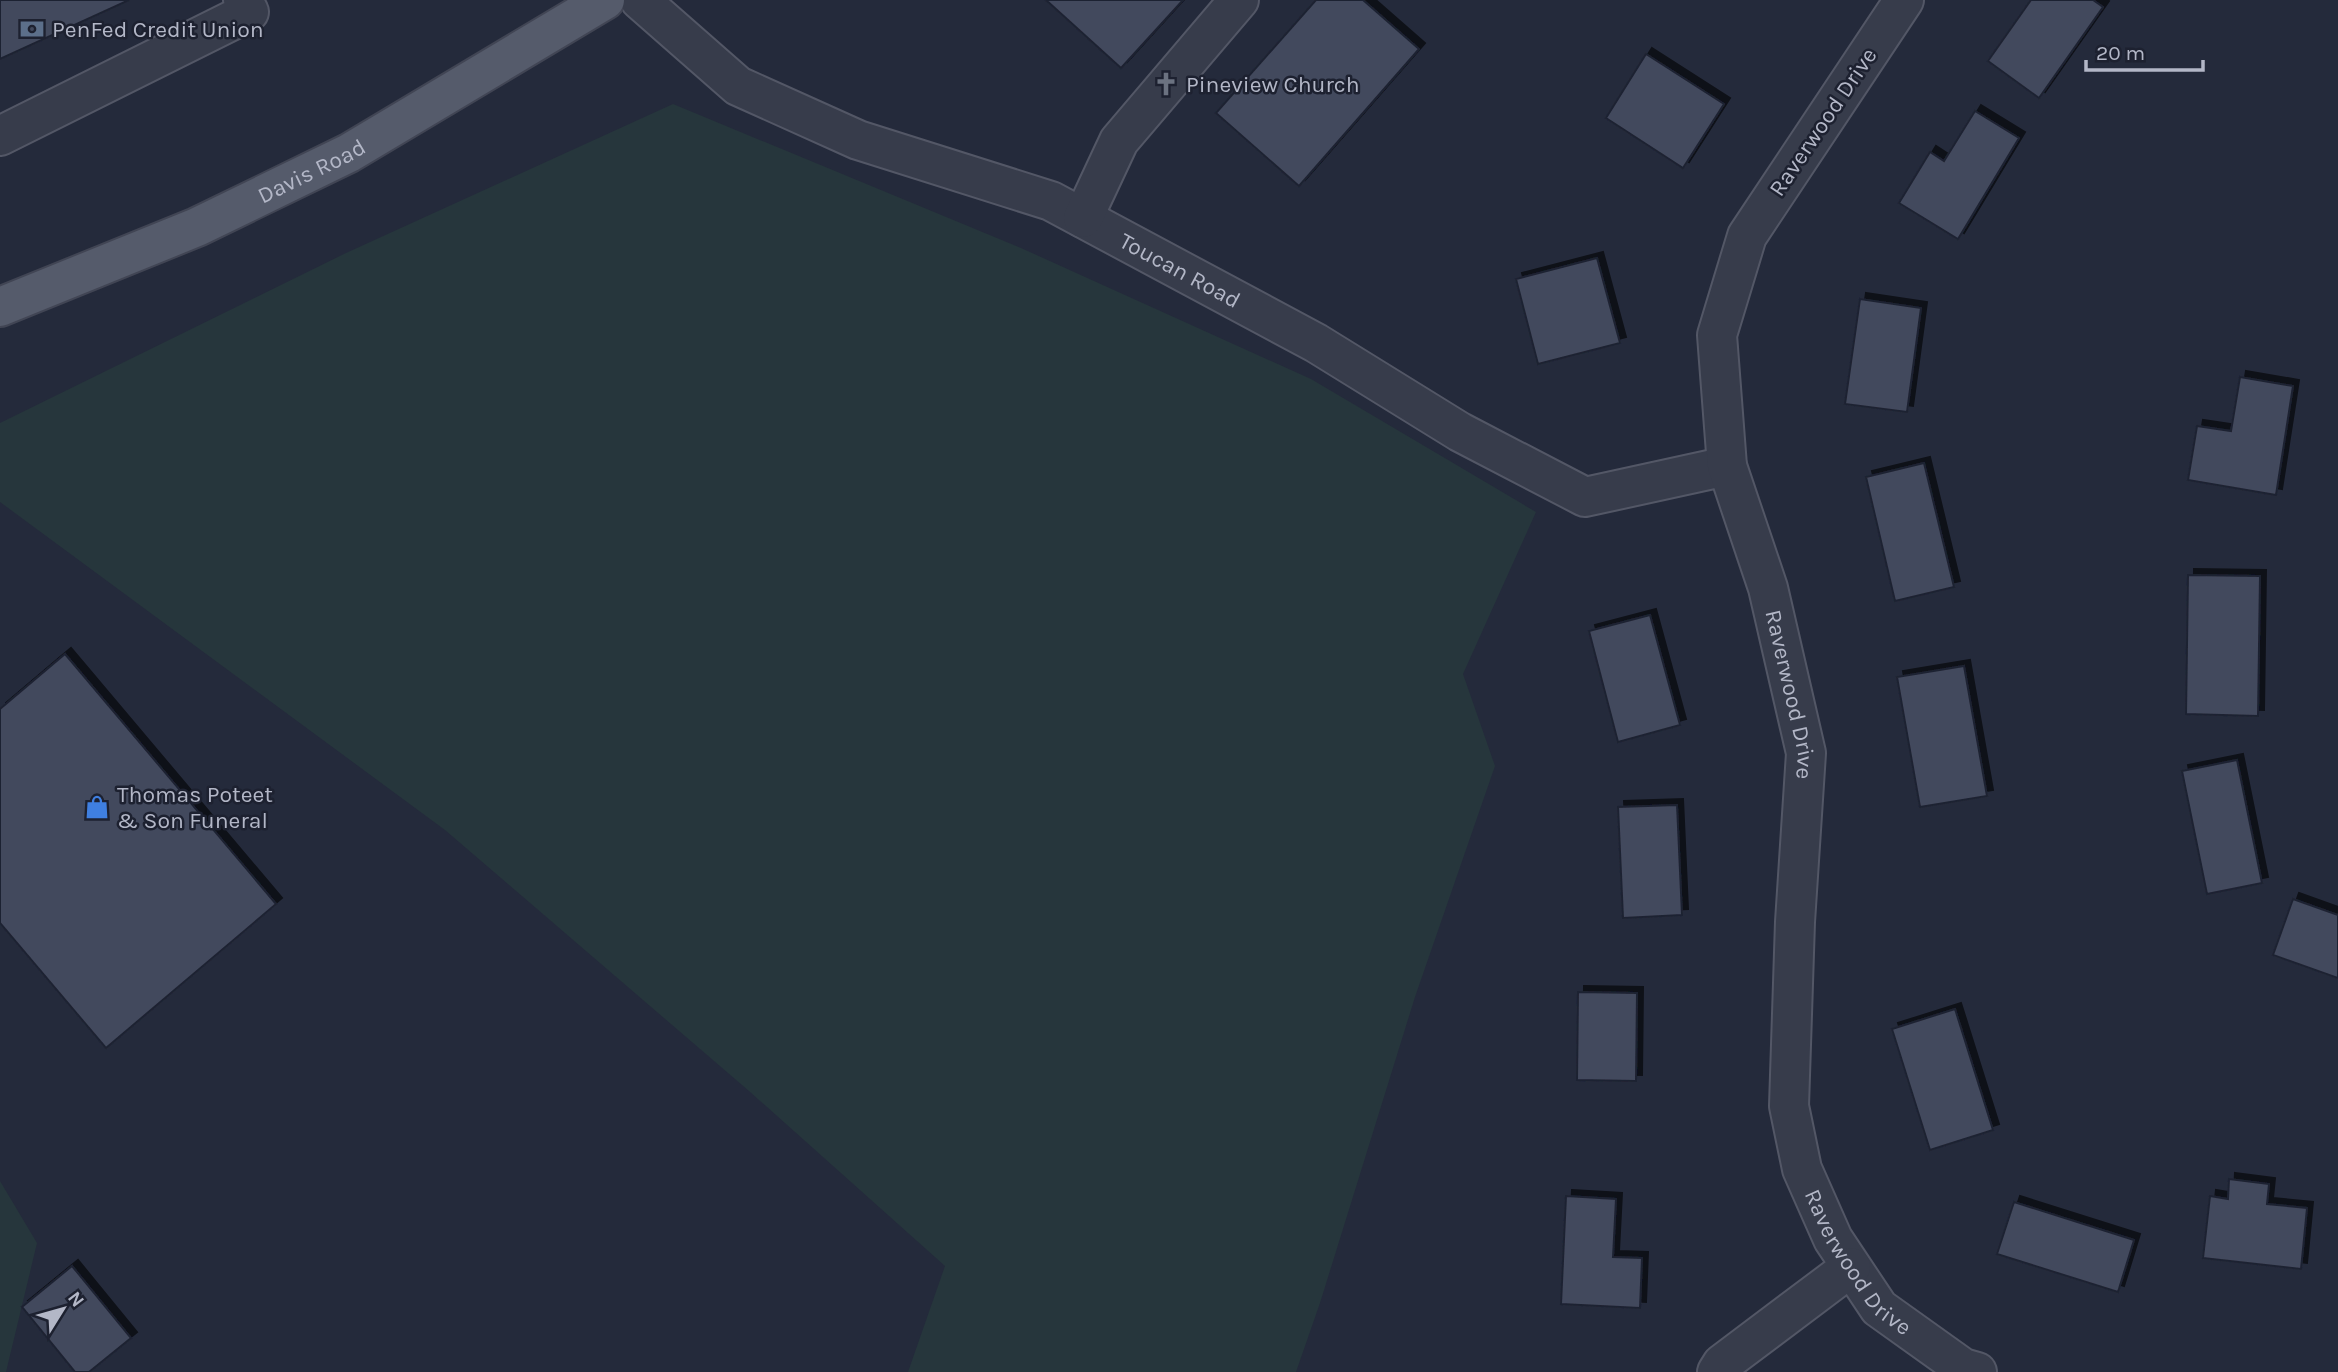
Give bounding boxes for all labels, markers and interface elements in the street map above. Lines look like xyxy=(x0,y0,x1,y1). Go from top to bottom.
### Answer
bank icon: PenFed Credit Union xyxy=(18,15,46,43)
place label: PenFed Credit Union xyxy=(52,16,264,43)
scale bar xyxy=(2086,28,2203,72)
text: 20 m xyxy=(2096,41,2145,65)
street label: Raverwood Drive xyxy=(1763,43,1883,201)
church icon: Pineview Church xyxy=(1152,70,1180,98)
place label: Pineview Church xyxy=(1186,71,1360,98)
street label: Davis Road xyxy=(253,133,370,209)
street label: Toucan Road xyxy=(1115,227,1245,314)
street label: Raverwood Drive xyxy=(1760,607,1820,780)
place label: Thomas Poteet & Son Funeral xyxy=(117,781,273,834)
shop icon: Thomas Poteet & Son Funeral xyxy=(83,793,111,821)
street label: Raverwood Drive xyxy=(1799,1185,1917,1340)
north arrow xyxy=(28,1274,98,1344)
text: N xyxy=(63,1287,89,1311)

